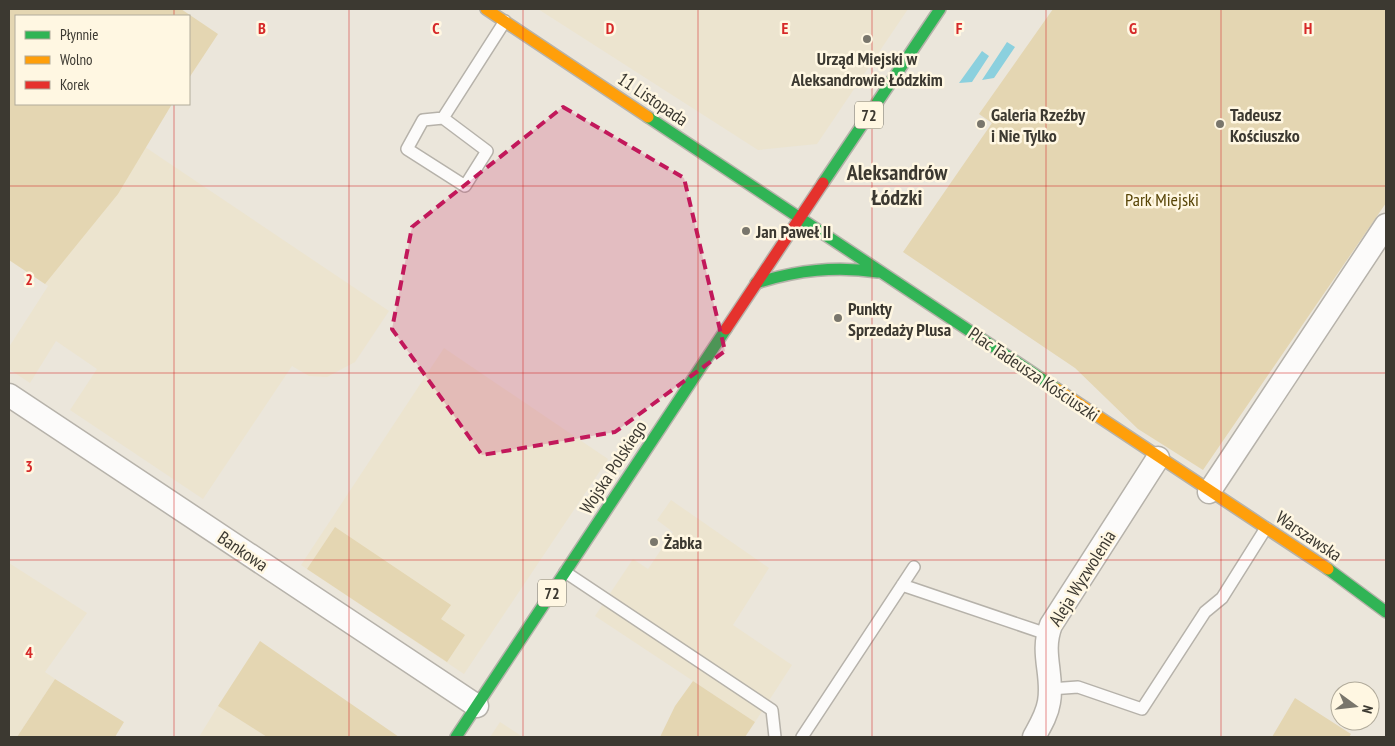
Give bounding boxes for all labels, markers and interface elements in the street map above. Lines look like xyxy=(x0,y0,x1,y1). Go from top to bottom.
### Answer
legend xyxy=(15,15,190,105)
text: B xyxy=(258,18,266,38)
text: C xyxy=(432,18,440,38)
text: D xyxy=(606,18,615,38)
text: E xyxy=(782,18,789,38)
text: F xyxy=(956,18,963,38)
text: G xyxy=(1129,18,1137,38)
text: H xyxy=(1304,18,1312,38)
text: Płynnie xyxy=(60,25,99,44)
marker: Urząd Miejski w Aleksandrowie Łódzkim xyxy=(861,33,873,45)
place label: Urząd Miejski w Aleksandrowie Łódzkim xyxy=(790,47,943,91)
text: Wolno xyxy=(60,50,93,69)
street label: 11 Listopada xyxy=(613,67,693,131)
text: Korek xyxy=(60,75,90,94)
road number: 72 xyxy=(855,102,883,128)
place label: Galeria Rzeźby i Nie Tylko xyxy=(991,103,1086,147)
place label: Tadeusz Kościuszko xyxy=(1230,103,1300,147)
marker: Galeria Rzeźby i Nie Tylko xyxy=(975,118,987,130)
marker: Tadeusz Kościuszko xyxy=(1214,118,1226,130)
district label: Aleksandrów Łódzki xyxy=(846,158,948,211)
park label: Park Miejski xyxy=(1125,188,1199,211)
place label: Jan Paweł II xyxy=(755,220,831,243)
marker: Jan Paweł II xyxy=(740,225,752,237)
text: 2 xyxy=(25,269,33,289)
place label: Punkty Sprzedaży Plusa xyxy=(848,297,951,341)
marker: Punkty Sprzedaży Plusa xyxy=(832,312,844,324)
street label: Plac Tadeusza Kościuszki xyxy=(964,322,1104,426)
street label: Wojska Polskiego xyxy=(574,416,652,518)
text: 3 xyxy=(25,456,33,476)
street label: Warszawska xyxy=(1272,506,1346,566)
street label: Bankowa xyxy=(213,526,273,576)
street label: Aleja Wyzwolenia xyxy=(1043,526,1121,630)
place label: Żabka xyxy=(664,531,702,554)
marker: Żabka xyxy=(648,536,660,548)
road number: 72 xyxy=(538,580,566,606)
text: 4 xyxy=(25,642,33,662)
north arrow xyxy=(1330,681,1380,731)
text: N xyxy=(1358,703,1377,715)

